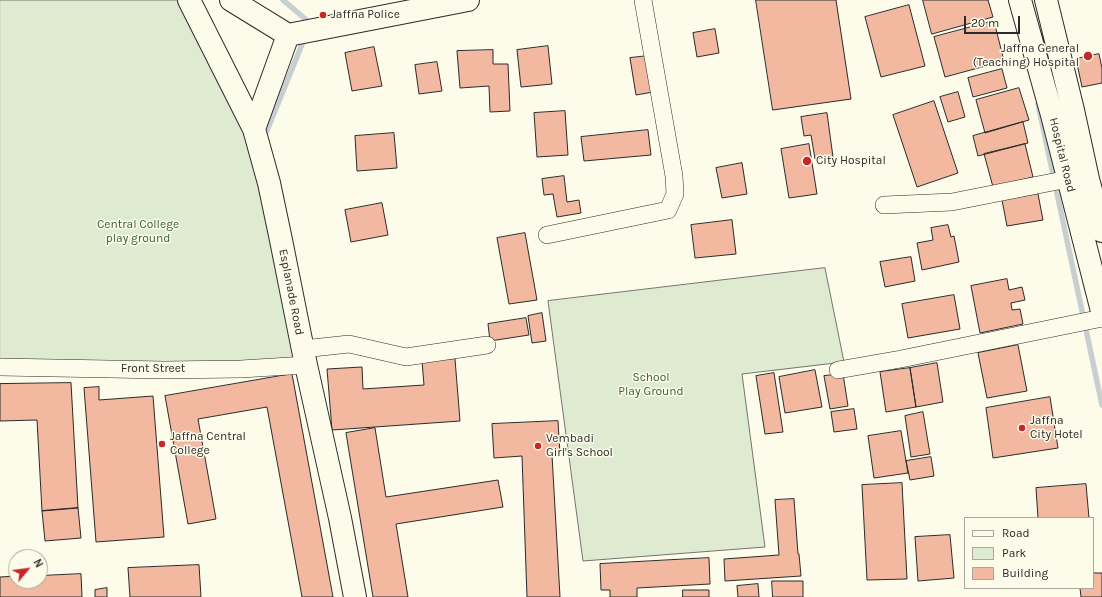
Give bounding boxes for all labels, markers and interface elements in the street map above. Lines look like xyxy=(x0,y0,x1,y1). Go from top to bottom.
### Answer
place label: Jaffna Police xyxy=(331,8,400,22)
scale bar xyxy=(966,8,1022,34)
marker: Jaffna Police xyxy=(318,10,328,20)
text: 20 m xyxy=(971,16,999,30)
place label: Jaffna General (Teaching) Hospital xyxy=(973,42,1079,70)
marker: Jaffna General (Teaching) Hospital xyxy=(1082,50,1094,62)
street label: Hospital Road xyxy=(1046,116,1078,194)
place label: City Hospital xyxy=(816,154,886,168)
marker: City Hospital xyxy=(801,155,813,167)
park label: Central College play ground xyxy=(97,218,179,246)
street label: Esplanade Road xyxy=(276,248,306,336)
street label: Front Street xyxy=(121,362,185,376)
park label: School Play Ground xyxy=(618,371,684,399)
place label: Jaffna City Hotel xyxy=(1030,414,1082,442)
marker: Jaffna City Hotel xyxy=(1017,423,1027,433)
place label: Jaffna Central College xyxy=(170,430,246,458)
place label: Vembadi Girl's School xyxy=(546,432,613,460)
marker: Jaffna Central College xyxy=(157,439,167,449)
marker: Vembadi Girl's School xyxy=(533,441,543,451)
legend xyxy=(964,517,1094,589)
text: Road xyxy=(1002,526,1030,540)
text: Park xyxy=(1002,546,1026,560)
north arrow xyxy=(8,549,48,589)
text: N xyxy=(30,557,46,570)
text: Building xyxy=(1002,566,1048,580)

